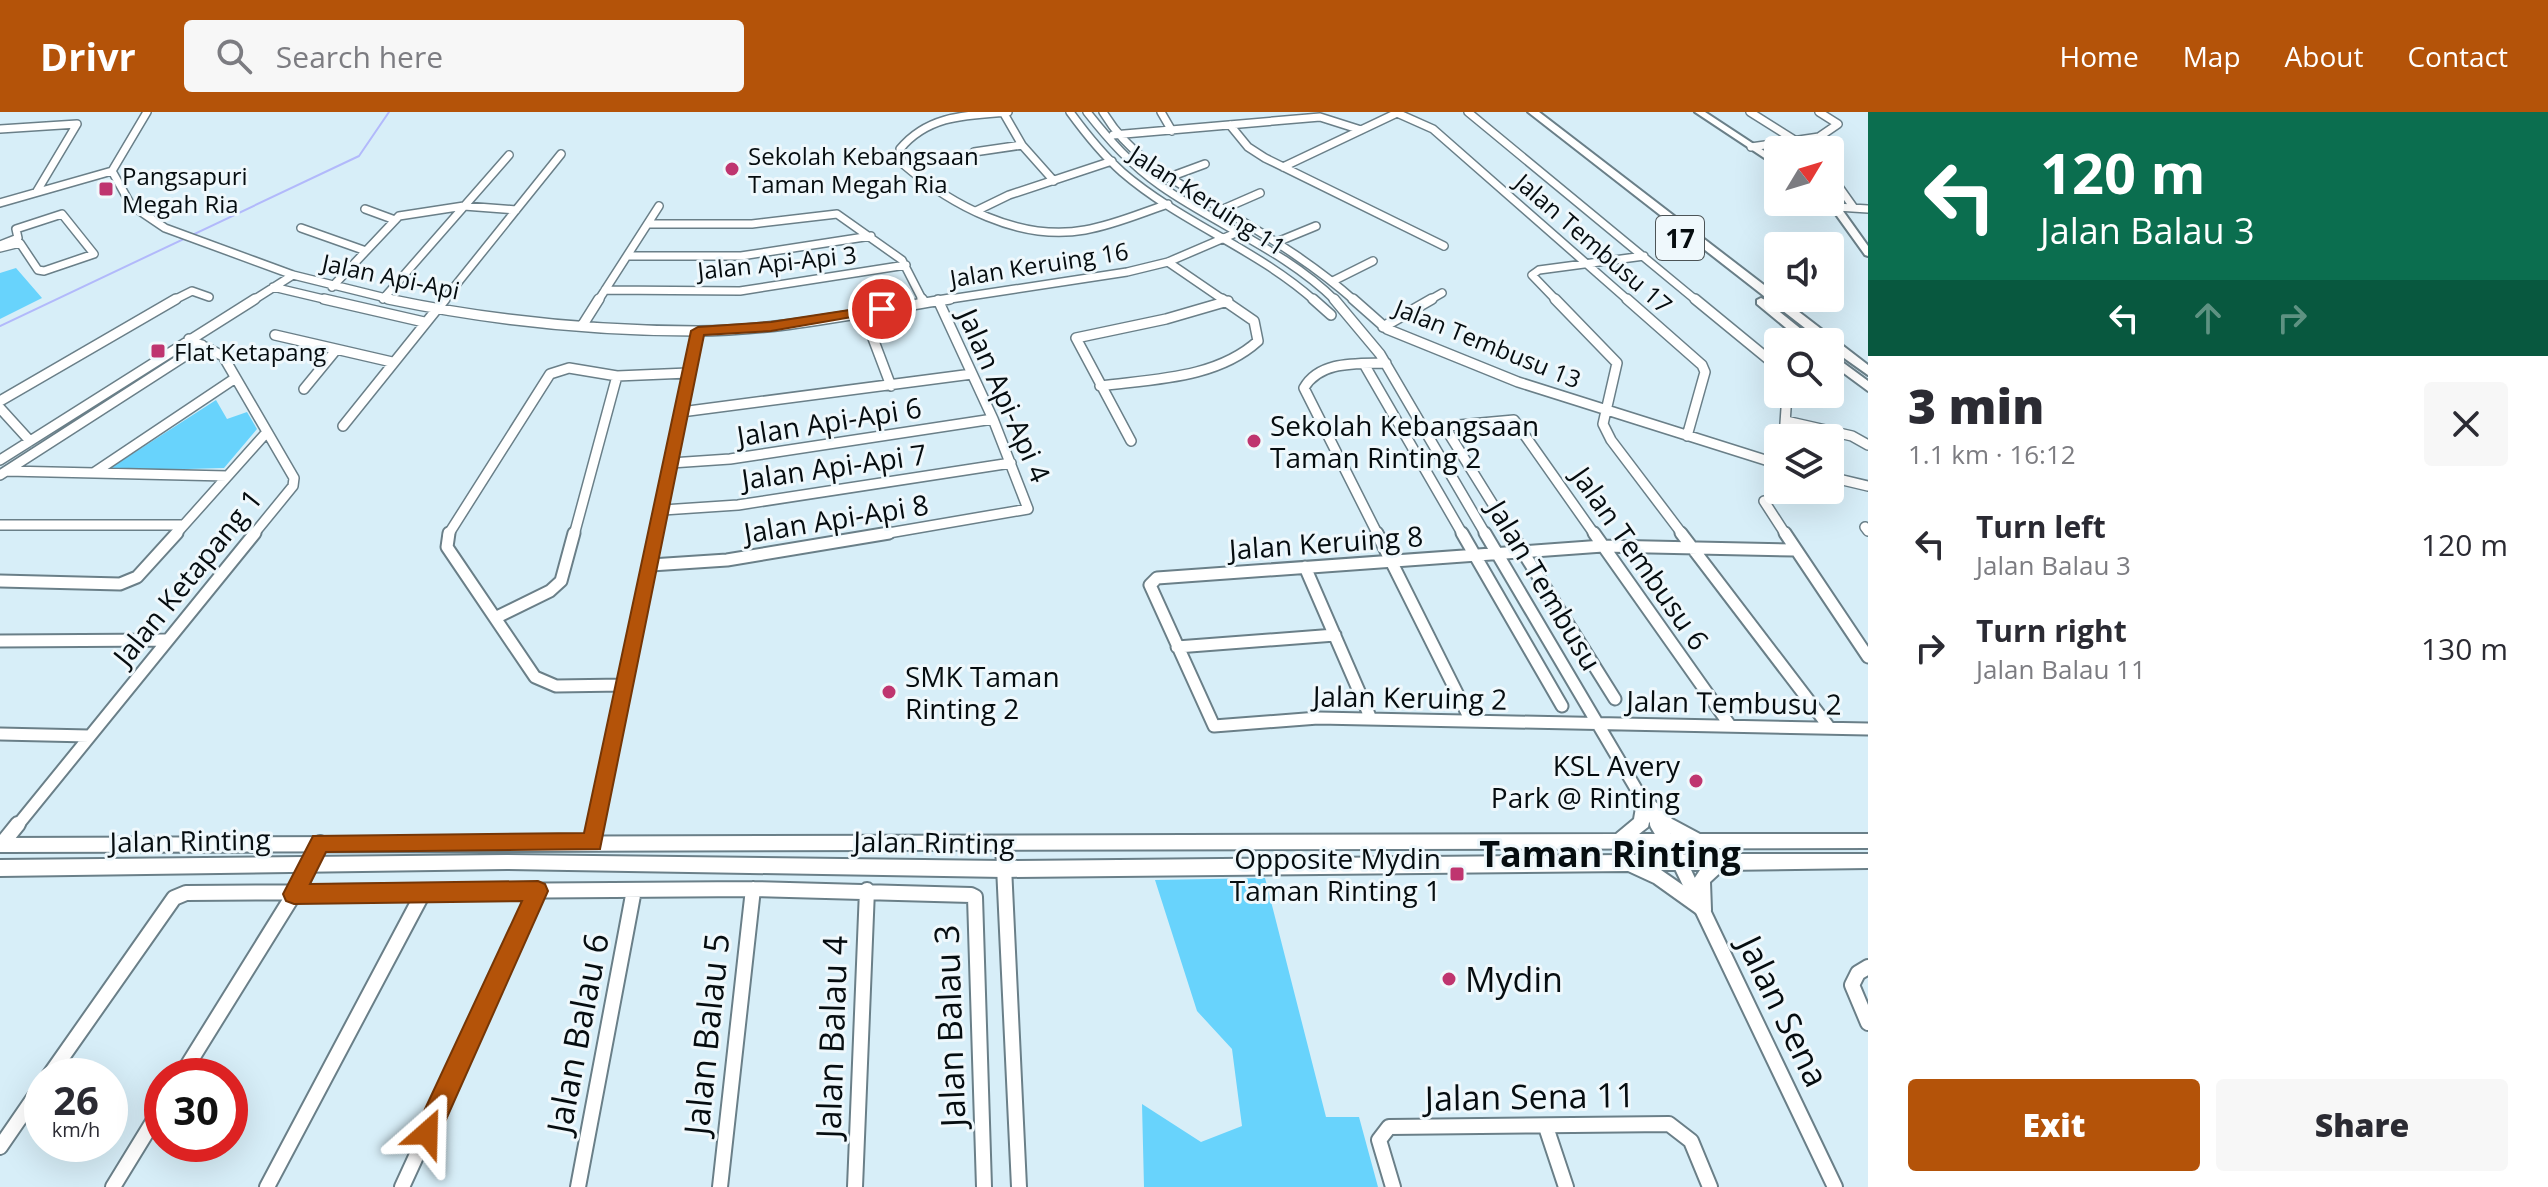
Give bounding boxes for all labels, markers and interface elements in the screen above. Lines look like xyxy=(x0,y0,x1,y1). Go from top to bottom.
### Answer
search box xyxy=(184,20,744,92)
text: Drivr xyxy=(40,30,136,82)
icon: search xyxy=(212,34,256,78)
text: Search here xyxy=(276,36,443,77)
text: Home xyxy=(2060,37,2139,75)
text: Map xyxy=(2183,37,2241,75)
text: About xyxy=(2285,37,2363,75)
text: Contact xyxy=(2407,37,2508,75)
text: 120 m xyxy=(2040,134,2206,210)
street label: Jalan Keruing 11 xyxy=(1122,136,1293,263)
north arrow xyxy=(1764,136,1844,216)
map controls xyxy=(1764,136,1844,504)
place label: Sekolah Kebangsaan Taman Megah Ria xyxy=(748,139,979,200)
icon: left xyxy=(1908,144,2012,248)
place label: Pangsapuri Megah Ria xyxy=(122,159,248,220)
marker: Sekolah Kebangsaan Taman Megah Ria xyxy=(723,160,741,178)
street label: Jalan Tembusu 17 xyxy=(1507,164,1680,320)
marker: Pangsapuri Megah Ria xyxy=(97,180,115,198)
text: Jalan Balau 3 xyxy=(2040,206,2255,255)
road number: 17 xyxy=(1656,216,1704,260)
button: sound xyxy=(1764,232,1844,312)
street label: Jalan Keruing 16 xyxy=(945,234,1131,295)
street label: Jalan Api-Api 3 xyxy=(694,237,858,287)
street label: Jalan Api-Api xyxy=(317,245,463,307)
pin xyxy=(848,275,916,343)
icon: arrive xyxy=(860,287,904,331)
street label: Jalan Tembusu 13 xyxy=(1388,290,1586,395)
icon: left xyxy=(2102,296,2146,340)
icon: ahead xyxy=(2186,296,2230,340)
icon: right xyxy=(2270,296,2314,340)
street label: Jalan Api-Api 4 xyxy=(949,299,1060,488)
button: search xyxy=(1764,328,1844,408)
place label: Flat Ketapang xyxy=(174,335,326,368)
marker: Flat Ketapang xyxy=(149,342,167,360)
text: 3 min xyxy=(1908,373,2044,438)
button: close xyxy=(2424,382,2508,466)
street label: Jalan Api-Api 6 xyxy=(731,388,924,455)
place label: Sekolah Kebangsaan Taman Rinting 2 xyxy=(1270,406,1539,476)
button: layers xyxy=(1764,424,1844,504)
marker: Sekolah Kebangsaan Taman Rinting 2 xyxy=(1245,432,1263,450)
street label: Jalan Api-Api 7 xyxy=(736,434,929,498)
text: 1.1 km · 16:12 xyxy=(1908,436,2076,472)
street label: Jalan Tembusu 6 xyxy=(1562,456,1718,657)
street label: Jalan Ketapang 1 xyxy=(102,481,270,676)
street label: Jalan Api-Api 8 xyxy=(738,485,931,552)
street label: Jalan Tembusu xyxy=(1478,490,1611,677)
text: Turn left xyxy=(1976,506,2106,547)
street label: Jalan Keruing 8 xyxy=(1225,516,1424,568)
icon: left xyxy=(1908,522,1952,566)
text: 120 m xyxy=(2421,524,2508,565)
text: Jalan Balau 3 xyxy=(1976,547,2131,583)
text: Turn right xyxy=(1976,610,2127,651)
icon: right xyxy=(1908,626,1952,670)
text: 130 m xyxy=(2421,628,2508,669)
text: Jalan Balau 11 xyxy=(1976,651,2146,687)
place label: SMK Taman Rinting 2 xyxy=(905,657,1060,727)
street label: Jalan Keruing 2 xyxy=(1310,676,1507,718)
street label: Jalan Tembusu 2 xyxy=(1623,681,1842,723)
marker: SMK Taman Rinting 2 xyxy=(880,683,898,701)
place label: KSL Avery Park @ Rinting xyxy=(1491,746,1681,816)
marker: KSL Avery Park @ Rinting xyxy=(1687,772,1705,790)
street label: Jalan Rinting xyxy=(106,820,271,860)
street label: Jalan Rinting xyxy=(850,822,1015,862)
district label: Taman Rinting xyxy=(1479,829,1741,878)
place label: Opposite Mydin Taman Rinting 1 xyxy=(1230,839,1441,909)
marker: Opposite Mydin Taman Rinting 1 xyxy=(1448,865,1466,883)
street label: Jalan Balau 3 xyxy=(922,924,976,1131)
street label: Jalan Sena xyxy=(1726,925,1840,1094)
street label: Jalan Balau 6 xyxy=(535,929,619,1140)
street label: Jalan Balau 5 xyxy=(672,931,739,1140)
street label: Jalan Balau 4 xyxy=(804,935,858,1142)
place label: Mydin xyxy=(1465,956,1563,1002)
marker: Mydin xyxy=(1440,970,1458,988)
speed limit sign: 30 xyxy=(144,1058,248,1162)
street label: Jalan Sena 11 xyxy=(1421,1071,1636,1121)
text: 26 xyxy=(53,1072,99,1127)
button: Exit xyxy=(1908,1079,2200,1171)
button: Share xyxy=(2216,1079,2508,1171)
position arrow xyxy=(385,1091,469,1175)
text: km/h xyxy=(52,1116,100,1143)

